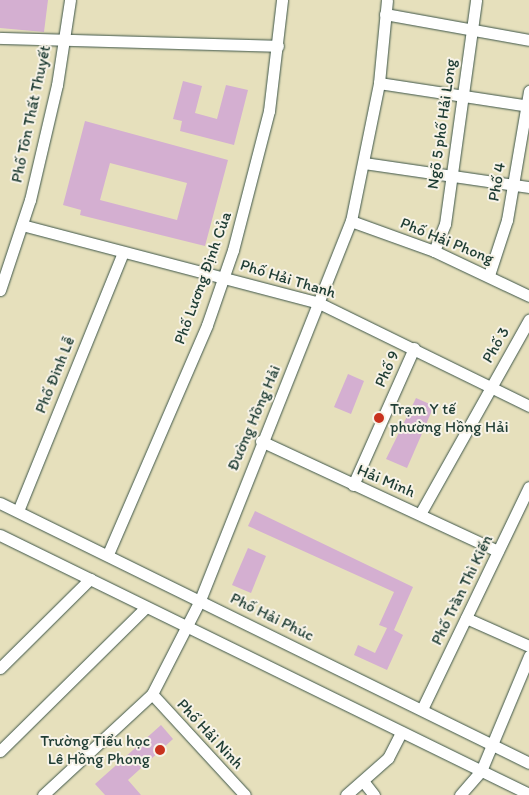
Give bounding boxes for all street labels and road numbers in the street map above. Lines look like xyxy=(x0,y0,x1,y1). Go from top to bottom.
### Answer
street label: Phố Tôn Thất Thuyết xyxy=(7,43,55,185)
street label: Ngõ 5 phố Hải Long xyxy=(423,57,461,191)
street label: Phố 4 xyxy=(484,161,510,203)
street label: Phố Lương Định Của xyxy=(170,209,236,347)
street label: Phố Hải Phong xyxy=(397,213,497,269)
street label: Phố Hải Thanh xyxy=(238,255,338,303)
street label: Phố 3 xyxy=(478,324,514,366)
street label: Phố Đinh Lễ xyxy=(31,334,79,416)
street label: Phố 9 xyxy=(371,348,403,390)
street label: Đường Hồng Hải xyxy=(223,362,285,474)
street label: Hải Minh xyxy=(354,460,418,502)
street label: Phố Trần Thì Kiến xyxy=(427,531,497,649)
street label: Phố Hải Phúc xyxy=(227,589,317,645)
street label: Phố Hải Ninh xyxy=(173,695,247,773)

